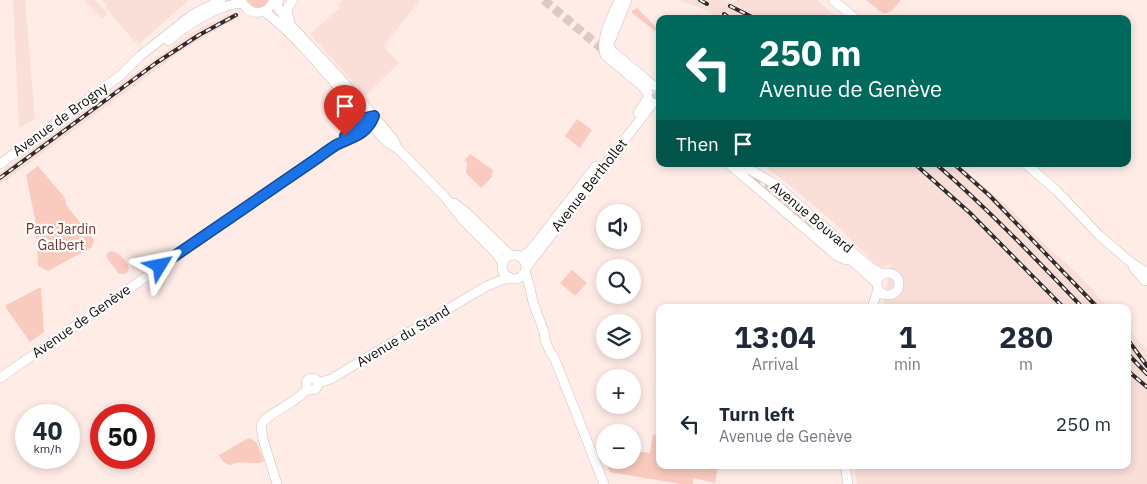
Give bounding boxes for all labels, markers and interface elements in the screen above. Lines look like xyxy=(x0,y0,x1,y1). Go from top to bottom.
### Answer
text: 250 m xyxy=(759,30,862,76)
icon: left xyxy=(676,35,741,100)
text: Avenue de Genève xyxy=(759,74,942,103)
street label: Avenue de Brogny xyxy=(9,78,111,160)
pin xyxy=(324,85,366,136)
icon: arrive xyxy=(331,92,359,120)
icon: arrive xyxy=(729,130,757,158)
text: Then xyxy=(676,132,719,156)
street label: Avenue Berthollet xyxy=(547,135,631,235)
street label: Avenue Bouvard xyxy=(767,177,857,257)
map controls xyxy=(596,204,641,469)
button: sound xyxy=(596,204,641,249)
park label: Parc Jardin Galbert xyxy=(26,220,96,254)
position arrow xyxy=(133,239,185,291)
button: search xyxy=(596,259,641,304)
street label: Avenue de Genève xyxy=(28,280,134,362)
street label: Avenue du Stand xyxy=(353,301,453,371)
button: layers xyxy=(596,314,641,359)
text: 13:04 xyxy=(734,317,816,356)
text: 1 xyxy=(898,317,916,356)
text: 280 xyxy=(999,317,1053,356)
text: Arrival xyxy=(752,354,798,374)
text: min xyxy=(894,354,921,374)
text: m xyxy=(1019,354,1033,374)
button: + xyxy=(596,369,641,414)
text: Turn left xyxy=(719,402,795,426)
speed limit sign: 50 xyxy=(90,404,155,469)
icon: left xyxy=(676,410,704,438)
text: 250 m xyxy=(1056,412,1111,436)
text: 40 xyxy=(32,414,63,447)
button: − xyxy=(596,424,641,469)
text: Avenue de Genève xyxy=(719,426,852,446)
text: km/h xyxy=(33,441,62,456)

